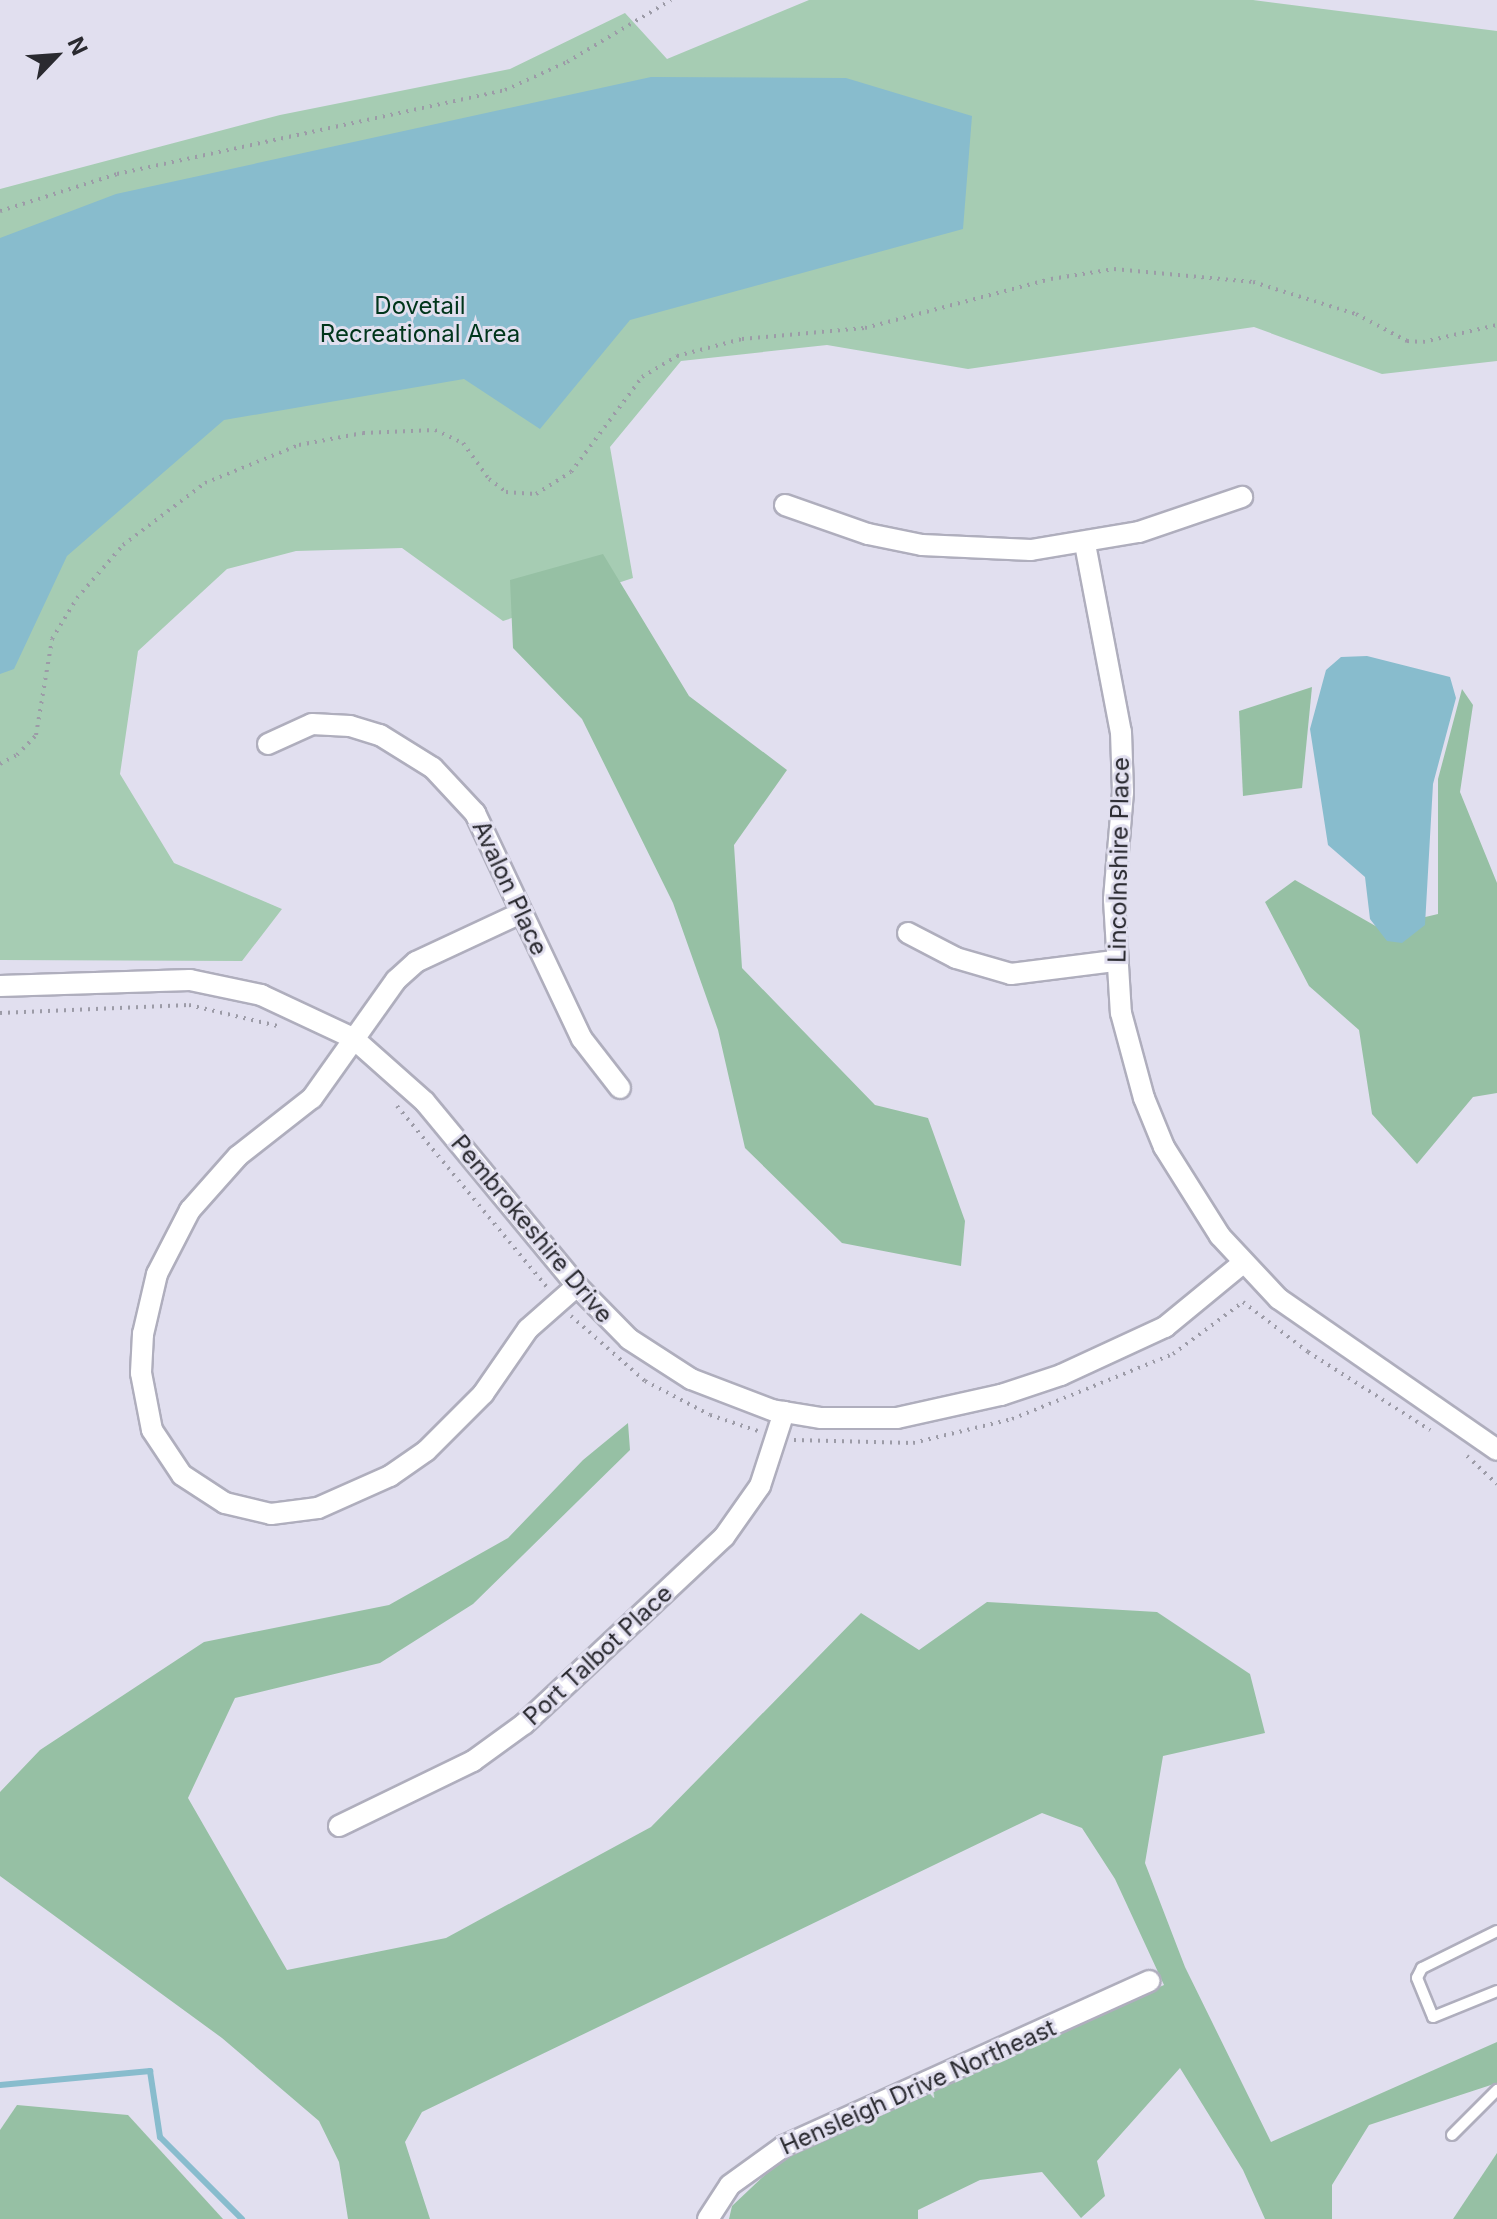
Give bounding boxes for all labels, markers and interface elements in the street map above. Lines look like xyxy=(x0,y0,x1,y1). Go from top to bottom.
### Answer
north arrow xyxy=(16,16,96,96)
text: N xyxy=(62,33,93,59)
park label: Dovetail Recreational Area xyxy=(320,292,520,348)
street label: Lincolnshire Place xyxy=(1103,757,1135,963)
street label: Avalon Place xyxy=(466,816,554,960)
street label: Pembrokeshire Drive xyxy=(445,1129,619,1329)
street label: Port Talbot Place xyxy=(518,1579,678,1731)
street label: Hensleigh Drive Northeast xyxy=(776,2013,1060,2161)

